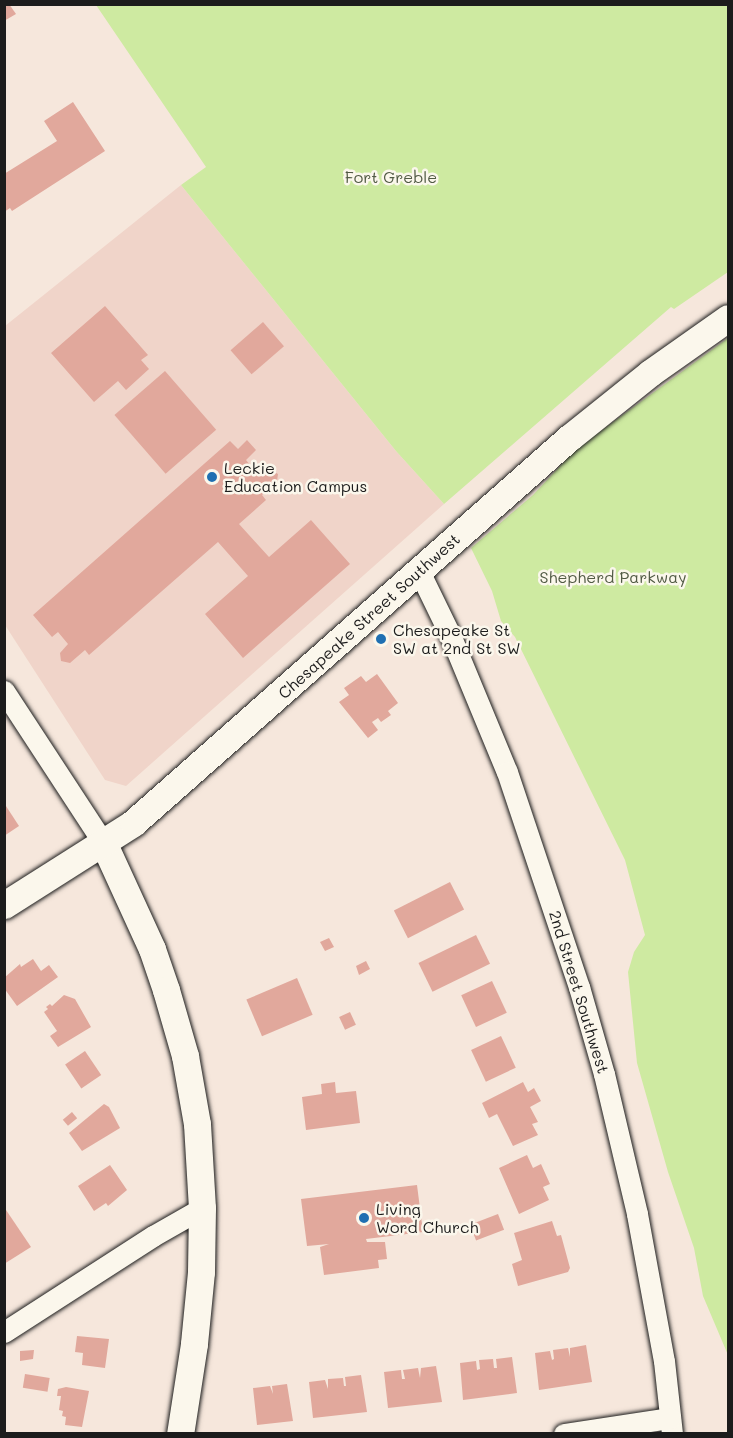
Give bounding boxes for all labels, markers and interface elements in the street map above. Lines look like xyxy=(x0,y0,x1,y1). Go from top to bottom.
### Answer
park label: Fort Greble xyxy=(345,167,437,187)
place label: Leckie Education Campus xyxy=(224,458,367,496)
marker: Leckie Education Campus xyxy=(205,470,219,484)
street label: Chesapeake Street Southwest xyxy=(274,529,464,703)
park label: Shepherd Parkway xyxy=(539,567,687,587)
place label: Chesapeake St SW at 2nd St SW xyxy=(393,620,521,658)
marker: Chesapeake St SW at 2nd St SW xyxy=(374,632,388,646)
street label: 2nd Street Southwest xyxy=(545,908,613,1076)
place label: Living Word Church xyxy=(376,1199,478,1237)
marker: Living Word Church xyxy=(357,1211,371,1225)

